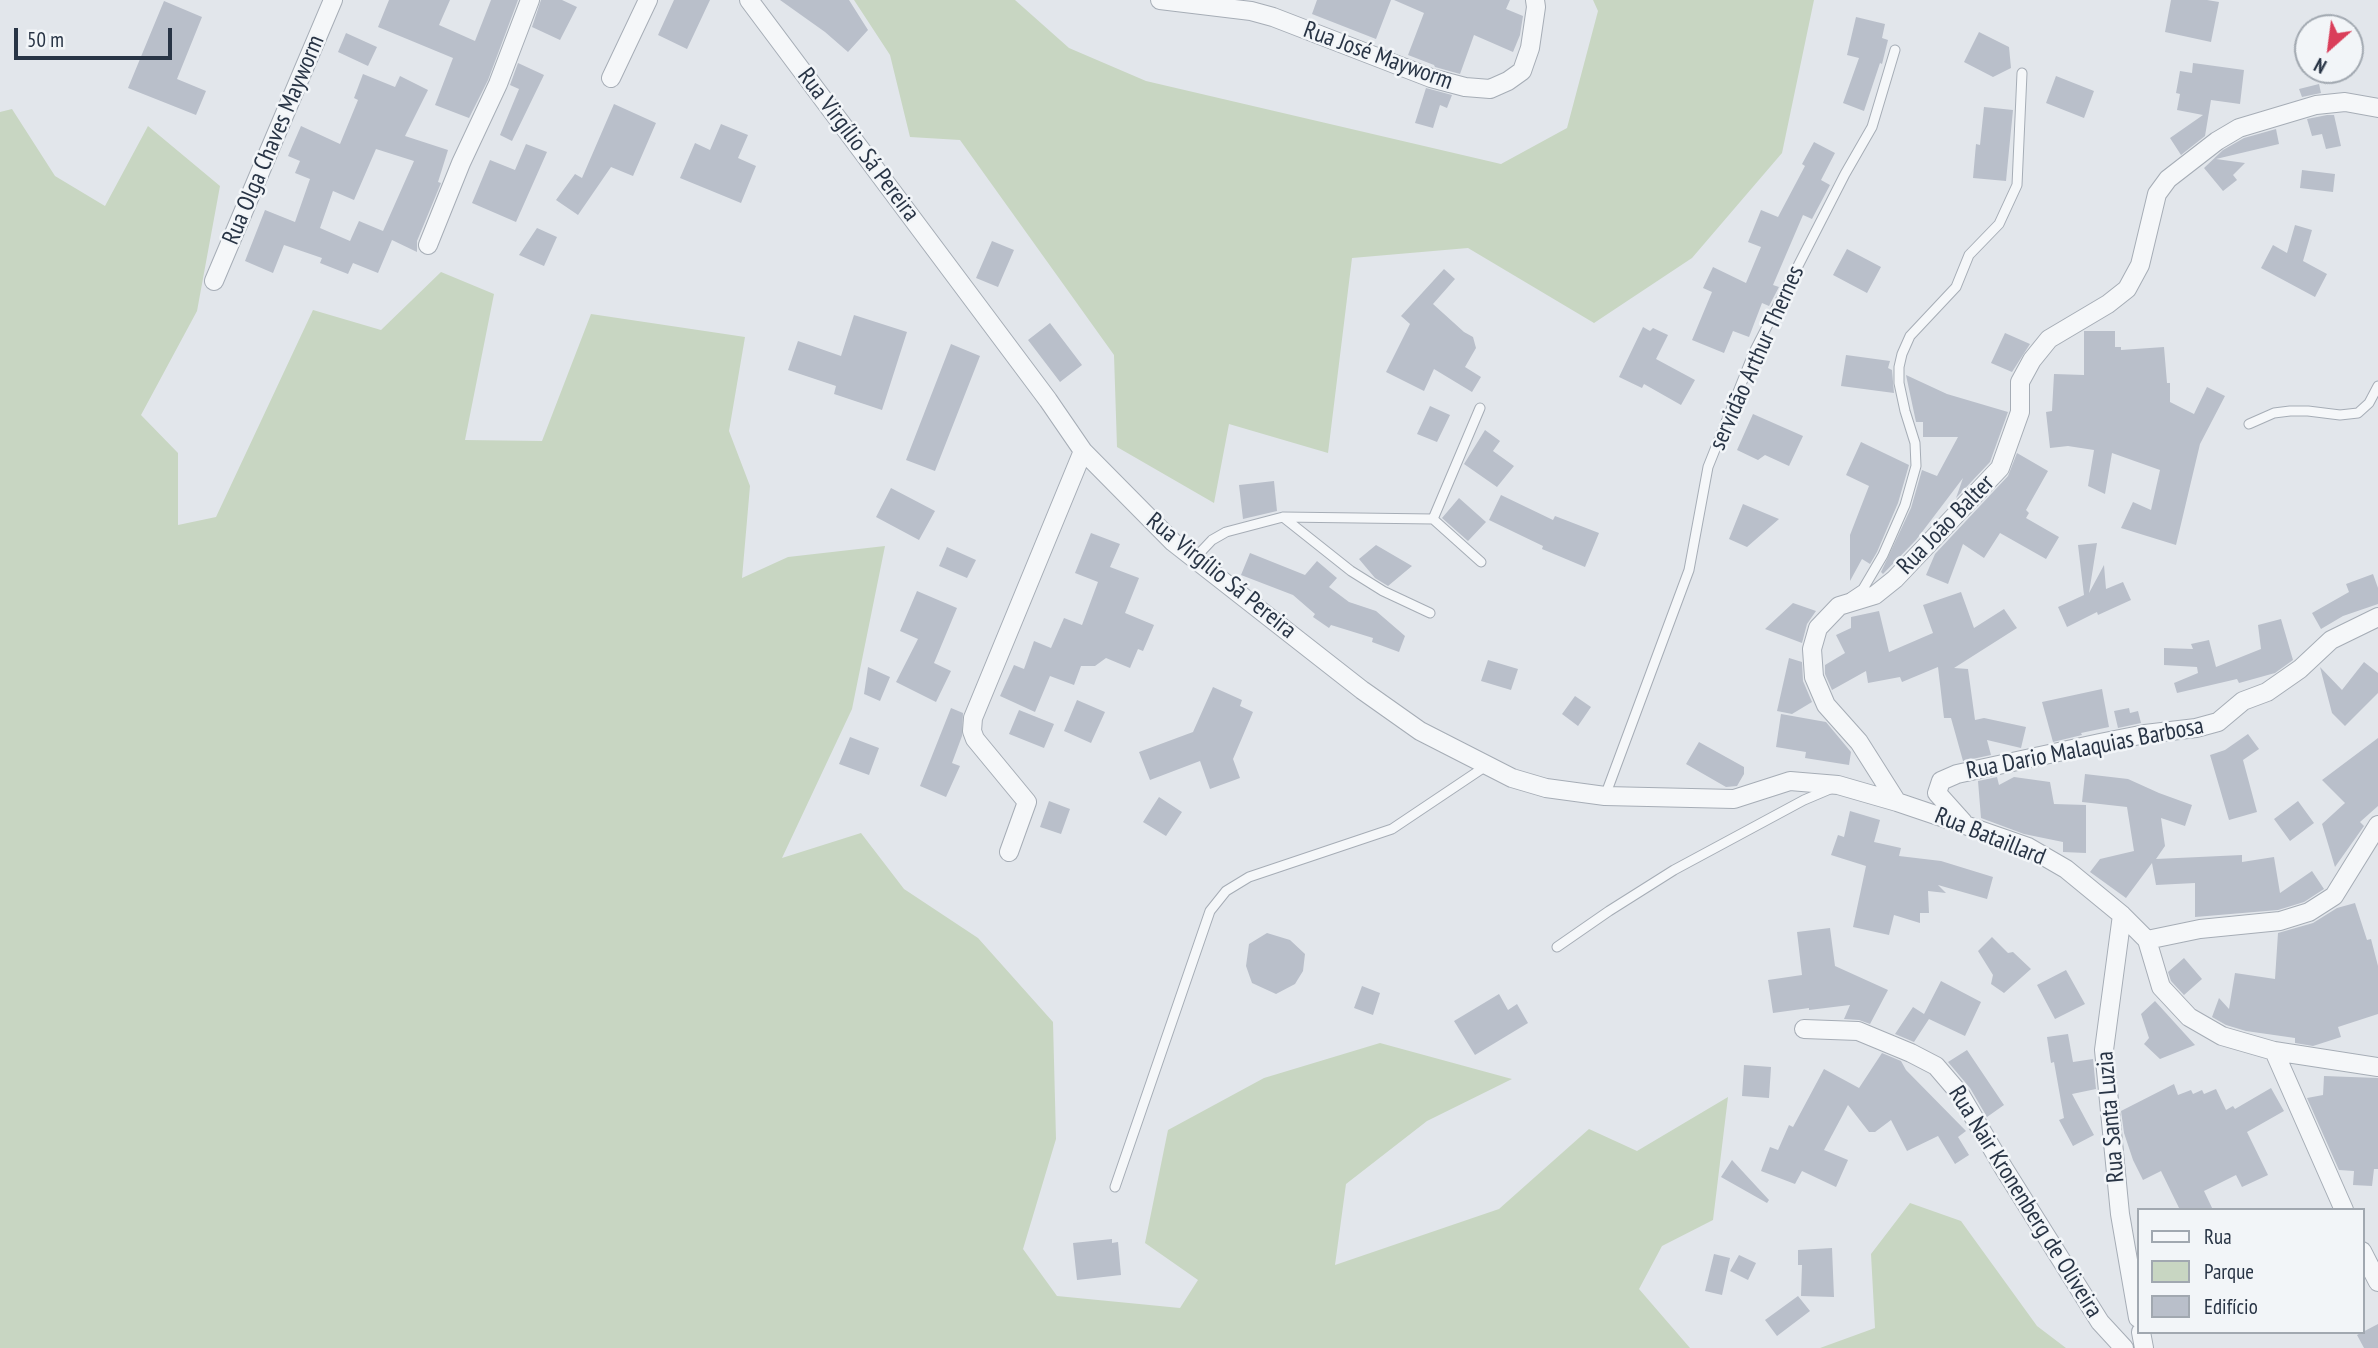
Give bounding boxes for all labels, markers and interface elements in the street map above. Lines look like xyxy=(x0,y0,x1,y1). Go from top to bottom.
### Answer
scale bar xyxy=(18,14,175,58)
north arrow xyxy=(2294,14,2364,84)
street label: Rua José Mayworm xyxy=(1300,16,1456,96)
text: 50 m xyxy=(27,26,64,53)
street label: Rua Olga Chaves Mayworm xyxy=(217,31,331,249)
text: N xyxy=(2310,53,2330,79)
street label: Rua Virgílio Sá Pereira xyxy=(791,63,925,227)
street label: servidão Arthur Thernes xyxy=(1703,261,1811,455)
street label: Rua João Balter xyxy=(1891,469,2001,581)
street label: Rua Virgílio Sá Pereira xyxy=(1140,507,1302,645)
street label: Rua Dario Malaquias Barbosa xyxy=(1964,712,2206,786)
street label: Rua Bataillard xyxy=(1931,802,2049,872)
street label: Rua Santa Luzia xyxy=(2091,1050,2131,1184)
street label: Rua Nair Kronenberg de Oliveira xyxy=(1942,1081,2108,1323)
legend xyxy=(2136,1208,2364,1334)
text: Rua xyxy=(2204,1223,2232,1250)
text: Parque xyxy=(2204,1258,2254,1285)
text: Edifício xyxy=(2204,1293,2258,1320)

